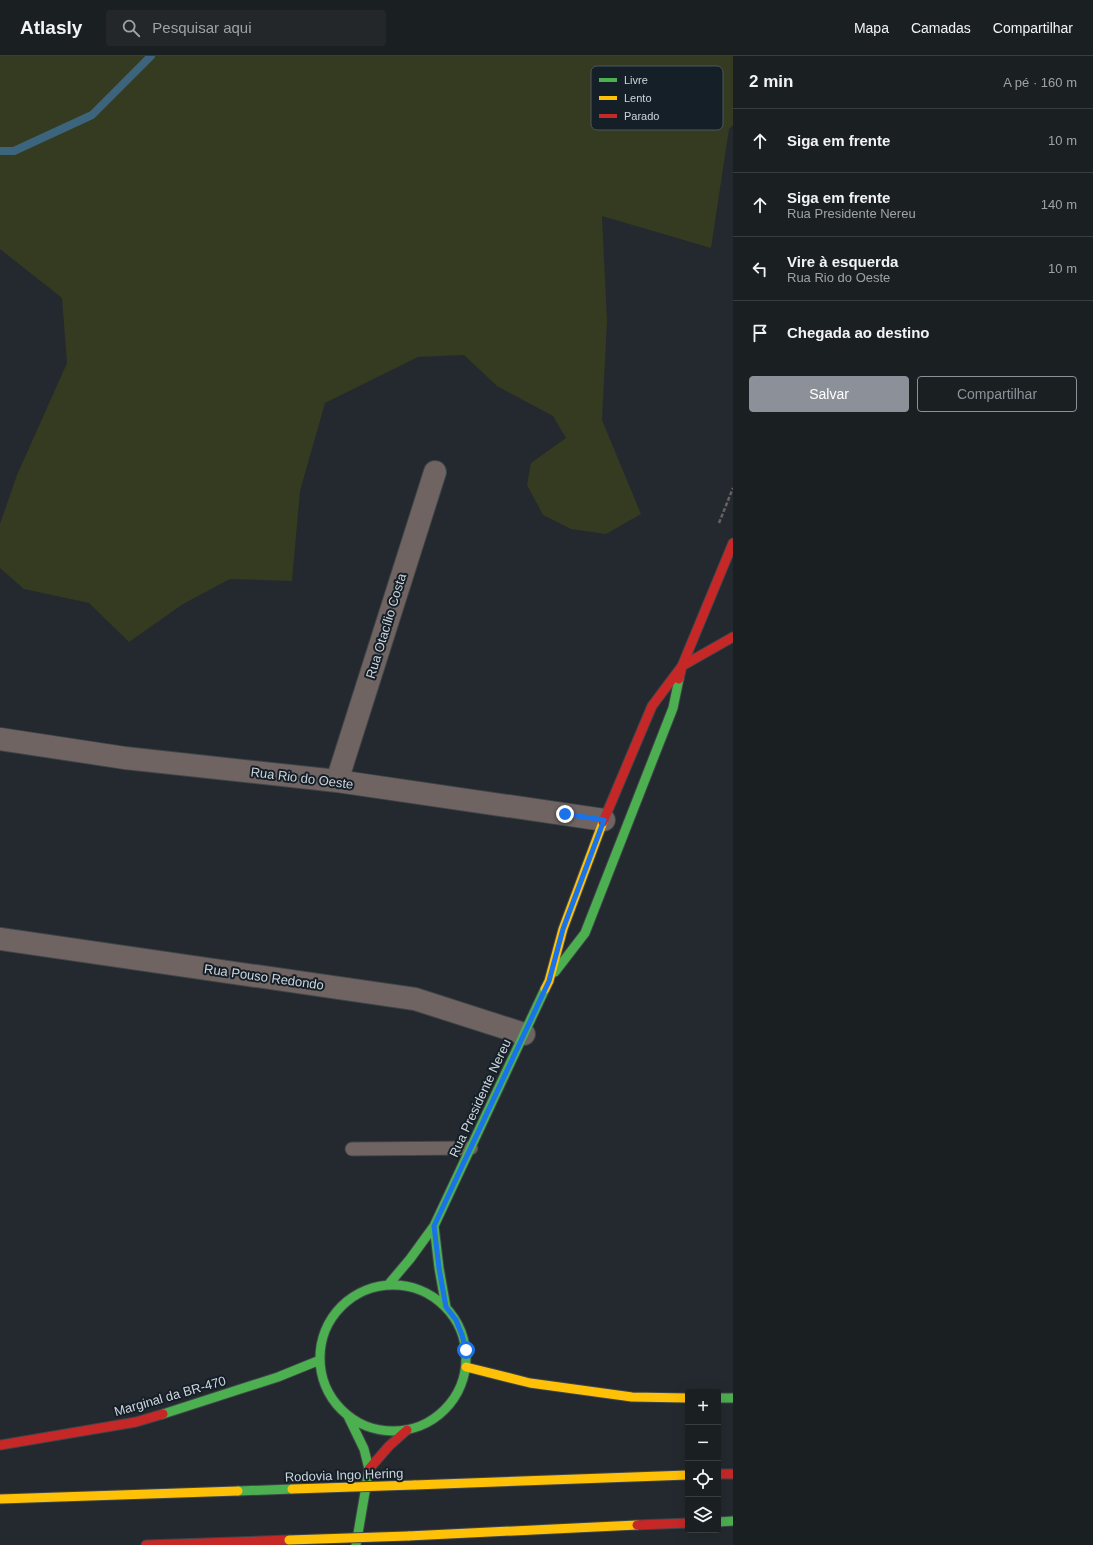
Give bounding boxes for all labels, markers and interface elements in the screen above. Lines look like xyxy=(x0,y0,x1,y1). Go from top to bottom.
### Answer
search box xyxy=(106,10,386,46)
text: Atlasly xyxy=(20,17,82,38)
icon: search xyxy=(120,17,142,39)
text: Pesquisar aqui xyxy=(152,19,252,36)
text: Mapa xyxy=(854,20,889,36)
text: Camadas xyxy=(911,20,971,36)
text: Compartilhar xyxy=(993,20,1073,36)
legend xyxy=(591,66,723,130)
text: 2 min xyxy=(749,72,793,91)
text: Livre xyxy=(624,74,648,86)
text: A pé · 160 m xyxy=(1003,75,1077,90)
text: Lento xyxy=(624,92,652,104)
text: Parado xyxy=(624,110,659,122)
icon: ahead xyxy=(749,130,771,152)
text: Siga em frente xyxy=(787,132,890,149)
text: 10 m xyxy=(1048,133,1077,148)
text: Siga em frente xyxy=(787,189,890,206)
icon: ahead xyxy=(749,194,771,216)
text: 140 m xyxy=(1041,197,1077,212)
text: Rua Presidente Nereu xyxy=(787,206,916,221)
text: Vire à esquerda xyxy=(787,253,898,270)
icon: left xyxy=(749,258,771,280)
text: 10 m xyxy=(1048,261,1077,276)
text: Rua Rio do Oeste xyxy=(787,270,890,285)
icon: arrive xyxy=(749,322,771,344)
text: Chegada ao destino xyxy=(787,324,930,341)
button: Salvar xyxy=(749,376,909,412)
button: Compartilhar xyxy=(917,376,1077,412)
street label: Rua Otacílio Costa xyxy=(363,571,409,680)
street label: Rua Rio do Oeste xyxy=(250,764,354,792)
route end xyxy=(556,805,574,823)
street label: Rua Pouso Redondo xyxy=(203,961,325,993)
street label: Rua Presidente Nereu xyxy=(446,1037,514,1159)
route start xyxy=(457,1341,475,1359)
street label: Marginal da BR-470 xyxy=(112,1373,228,1419)
map controls xyxy=(685,1389,721,1533)
button: + xyxy=(685,1389,721,1425)
button: − xyxy=(685,1425,721,1461)
button: locate xyxy=(685,1461,721,1497)
street label: Rodovia Ingo Hering xyxy=(285,1465,403,1485)
button: layers xyxy=(685,1497,721,1533)

